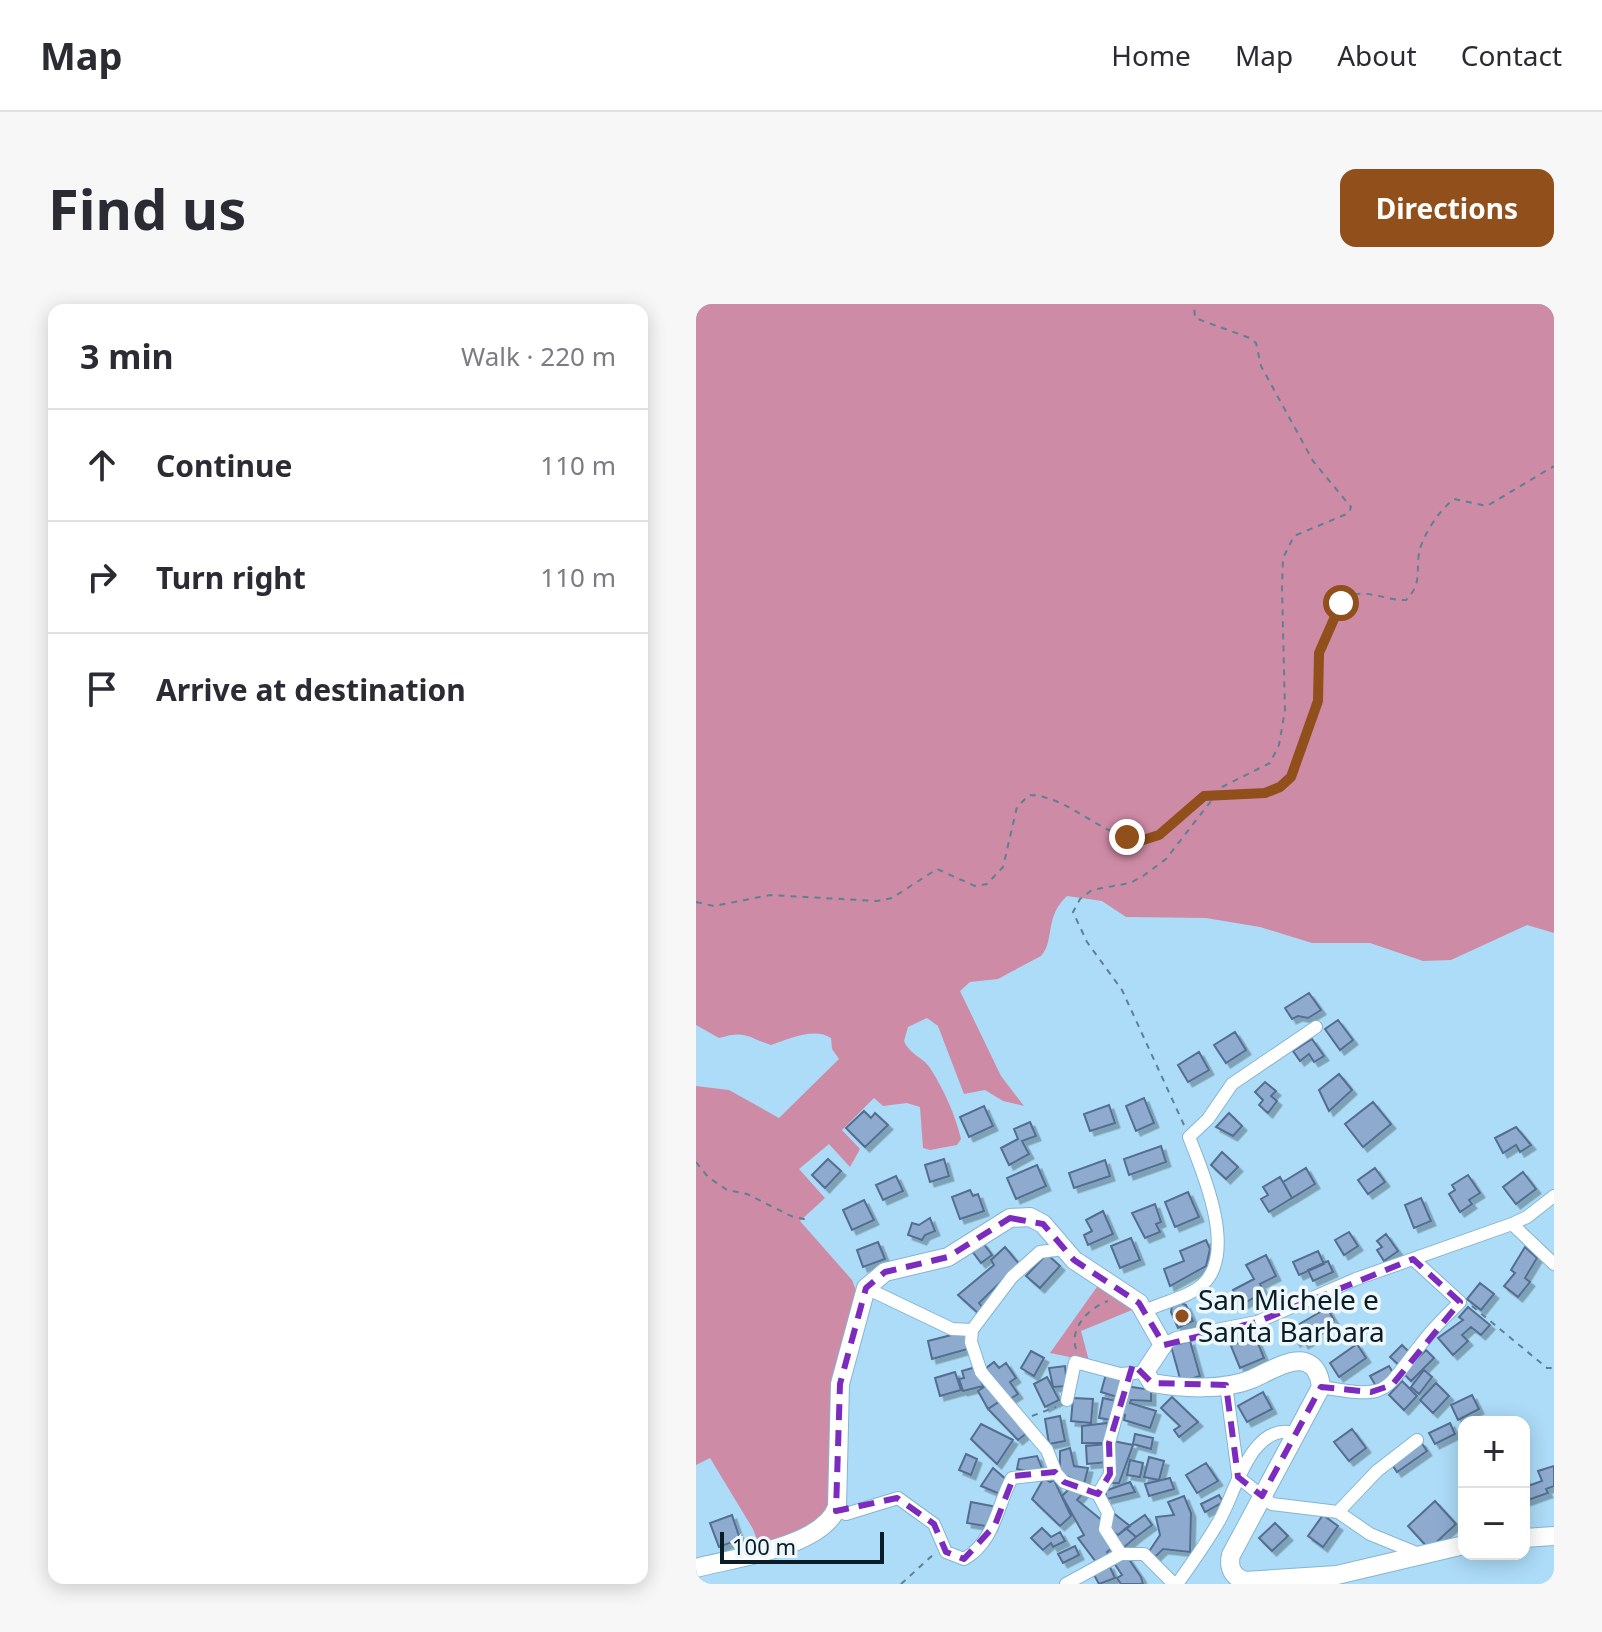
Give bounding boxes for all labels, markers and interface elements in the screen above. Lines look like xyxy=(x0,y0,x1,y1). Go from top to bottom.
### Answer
text: Map xyxy=(40,29,123,81)
text: Home xyxy=(1111,36,1191,74)
text: Map xyxy=(1235,36,1293,74)
text: About xyxy=(1337,36,1417,74)
text: Contact xyxy=(1461,36,1562,74)
button: Directions xyxy=(1340,169,1554,247)
text: Find us xyxy=(48,170,246,246)
text: 3 min xyxy=(80,333,174,379)
text: Walk · 220 m xyxy=(461,338,616,374)
icon: ahead xyxy=(80,443,124,487)
text: Continue xyxy=(156,445,292,486)
text: 110 m xyxy=(540,447,616,483)
icon: right xyxy=(80,555,124,599)
text: Turn right xyxy=(156,557,306,598)
text: 110 m xyxy=(540,559,616,595)
route start xyxy=(1323,585,1359,621)
icon: arrive xyxy=(80,667,124,711)
text: Arrive at destination xyxy=(156,669,466,710)
route end xyxy=(1109,819,1145,855)
place label: San Michele e Santa Barbara xyxy=(1198,1280,1385,1350)
marker: San Michele e Santa Barbara xyxy=(1173,1307,1191,1325)
map controls xyxy=(1458,1416,1530,1560)
button: + xyxy=(1458,1416,1530,1488)
button: − xyxy=(1458,1488,1530,1560)
scale bar xyxy=(720,1528,884,1564)
text: 100 m xyxy=(732,1531,796,1561)

